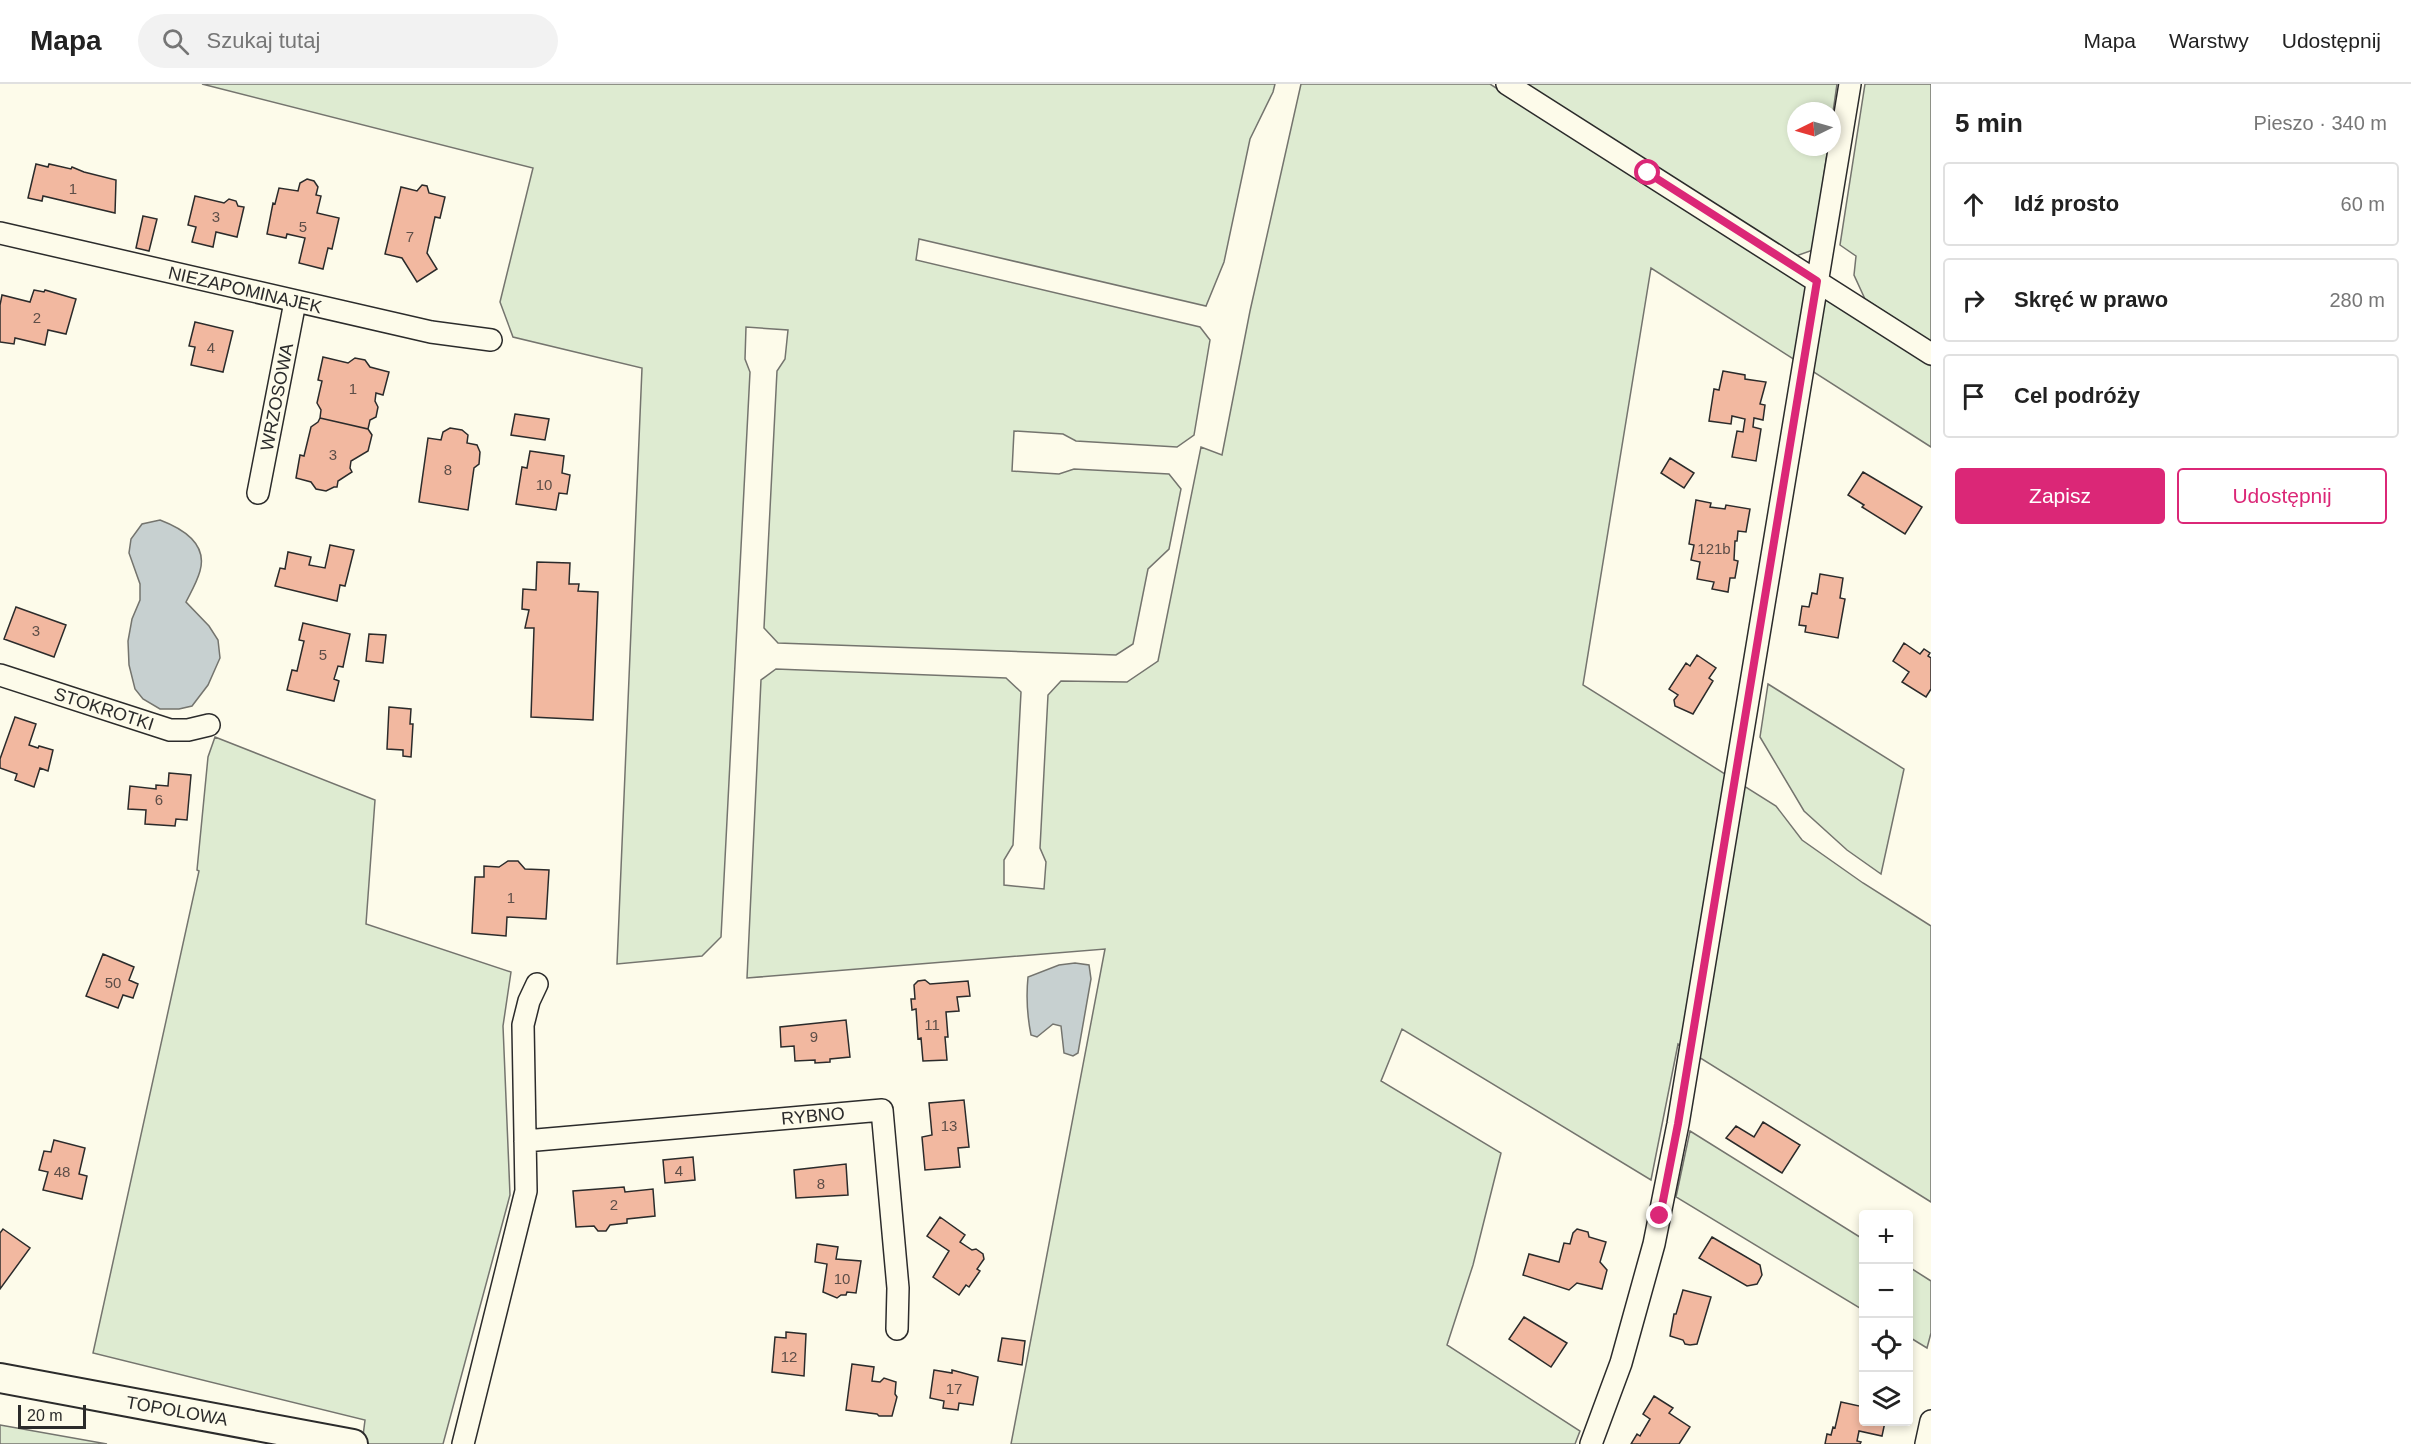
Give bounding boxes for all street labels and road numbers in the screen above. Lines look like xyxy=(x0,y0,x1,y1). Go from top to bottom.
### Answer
street label: NIEZAPOMINAJEK xyxy=(166,263,324,317)
street label: WRZOSOWA xyxy=(257,341,297,453)
street label: STOKROTKI xyxy=(52,683,156,735)
street label: RYBNO xyxy=(780,1103,846,1129)
street label: TOPOLOWA xyxy=(125,1392,229,1430)

